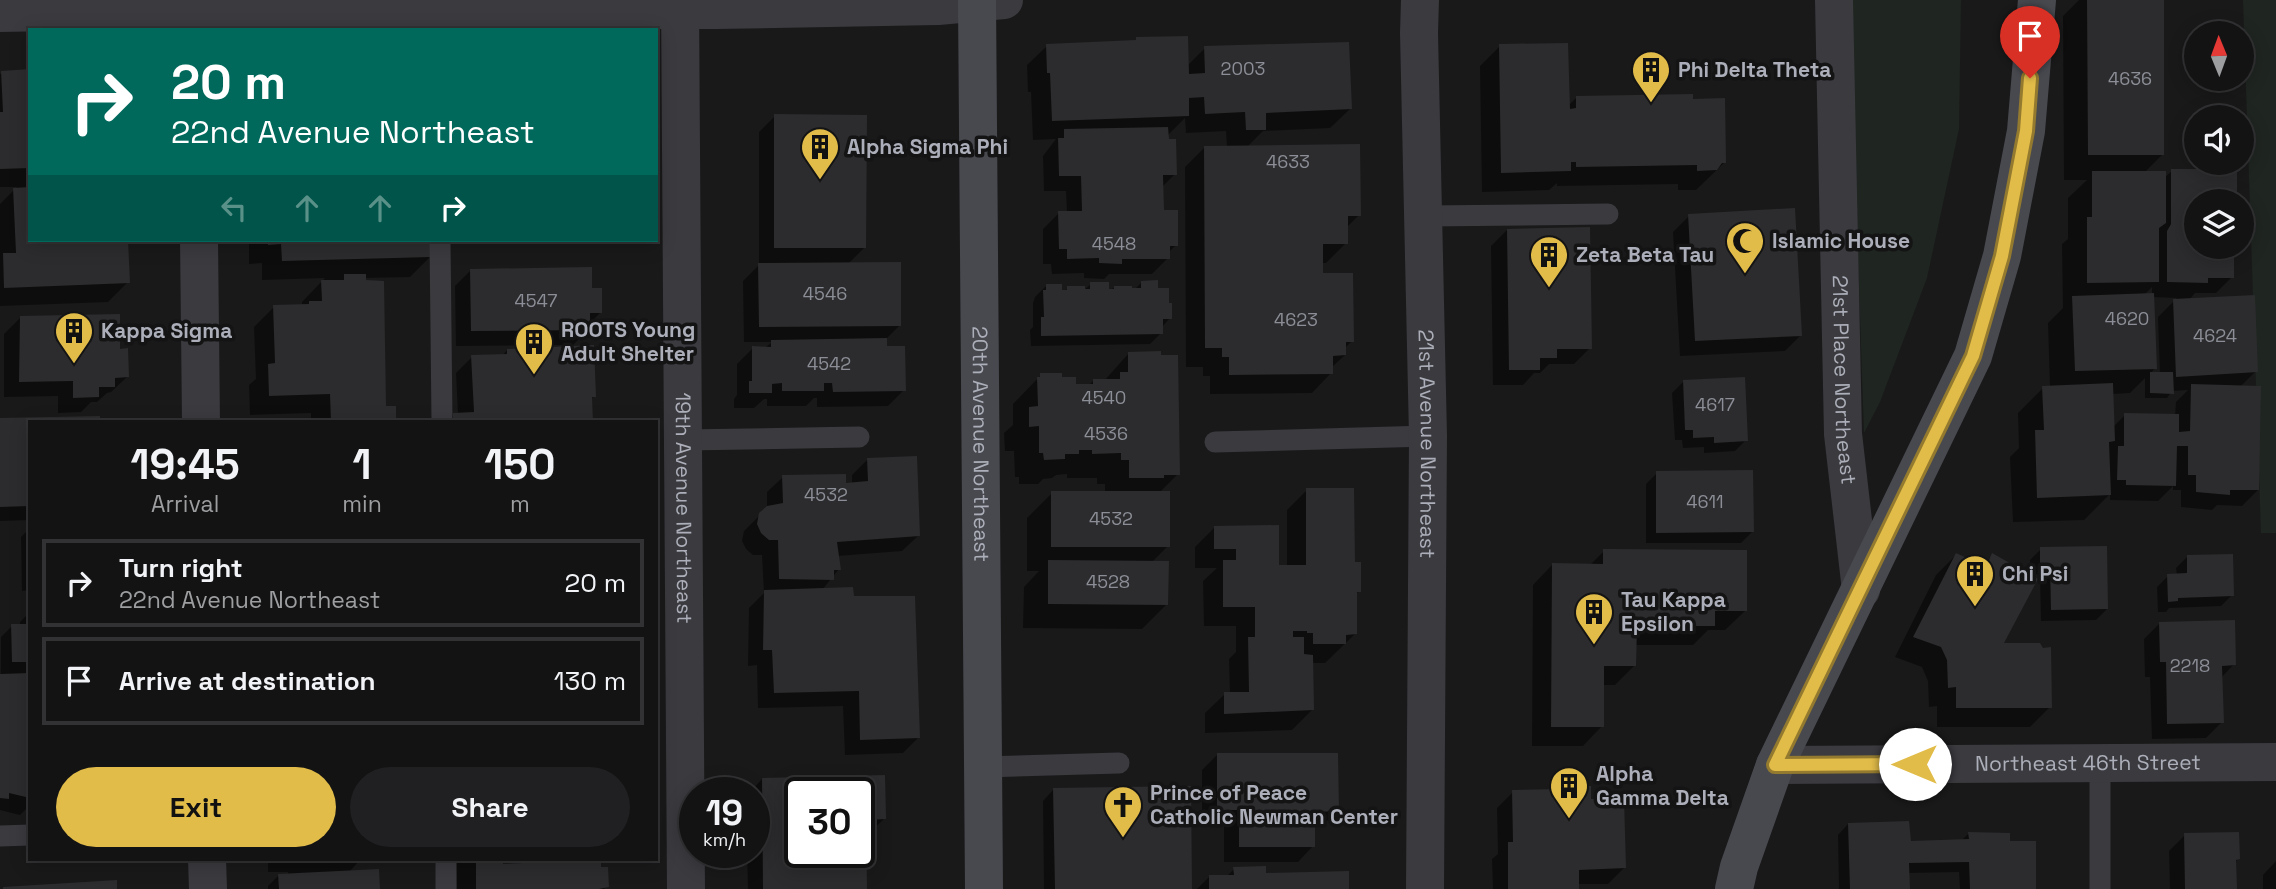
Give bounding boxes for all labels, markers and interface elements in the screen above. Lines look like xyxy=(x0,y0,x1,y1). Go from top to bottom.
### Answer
pin xyxy=(2000,6,2060,78)
icon: arrive xyxy=(2011,17,2049,55)
north arrow xyxy=(2184,21,2254,91)
map controls xyxy=(2184,21,2254,259)
building icon: Phi Delta Theta xyxy=(1630,49,1672,104)
text: 20 m xyxy=(171,51,286,113)
icon: right xyxy=(56,56,147,147)
place label: Phi Delta Theta xyxy=(1678,56,1831,83)
house number: 2003 xyxy=(1221,57,1265,80)
house number: 4636 xyxy=(2108,67,2152,90)
button: sound xyxy=(2184,105,2254,175)
text: 22nd Avenue Northeast xyxy=(171,112,535,152)
building icon: Alpha Sigma Phi xyxy=(799,126,841,181)
place label: Alpha Sigma Phi xyxy=(847,133,1008,160)
house number: 4633 xyxy=(1266,150,1310,173)
icon: left xyxy=(215,189,253,227)
icon: ahead xyxy=(288,189,326,227)
icon: ahead xyxy=(361,189,399,227)
icon: right xyxy=(434,189,472,227)
button: layers xyxy=(2184,189,2254,259)
mosque icon: Islamic House xyxy=(1724,220,1766,275)
place label: Islamic House xyxy=(1772,227,1910,254)
house number: 4548 xyxy=(1092,232,1136,255)
building icon: Zeta Beta Tau xyxy=(1528,234,1570,289)
place label: Zeta Beta Tau xyxy=(1576,241,1714,268)
street label: 21st Place Northeast xyxy=(1827,275,1863,486)
house number: 4546 xyxy=(803,282,847,305)
house number: 4547 xyxy=(515,289,557,312)
house number: 4620 xyxy=(2105,307,2149,330)
house number: 4623 xyxy=(1274,308,1318,331)
building icon: Kappa Sigma xyxy=(53,310,95,365)
place label: ROOTS Young Adult Shelter xyxy=(561,316,695,367)
place label: Kappa Sigma xyxy=(101,317,232,344)
building icon: ROOTS Young Adult Shelter xyxy=(513,321,555,376)
house number: 4624 xyxy=(2193,324,2237,347)
street label: 20th Avenue Northeast xyxy=(967,326,995,562)
street label: 21st Avenue Northeast xyxy=(1413,329,1442,558)
house number: 4542 xyxy=(807,352,851,375)
house number: 4540 xyxy=(1082,386,1126,409)
street label: 19th Avenue Northeast xyxy=(670,392,698,624)
house number: 4617 xyxy=(1695,393,1735,416)
house number: 4536 xyxy=(1084,422,1128,445)
text: 19:45 xyxy=(130,438,240,491)
text: 1 xyxy=(352,438,371,491)
text: 150 xyxy=(484,438,556,491)
house number: 4532 xyxy=(804,483,848,506)
text: Arrival xyxy=(151,489,219,519)
text: min xyxy=(342,489,382,519)
text: m xyxy=(510,489,530,519)
house number: 4611 xyxy=(1686,490,1724,513)
house number: 4532 xyxy=(1089,507,1133,530)
text: Turn right xyxy=(119,551,243,585)
building icon: Chi Psi xyxy=(1954,553,1996,608)
place label: Chi Psi xyxy=(2002,560,2068,587)
icon: right xyxy=(60,564,98,602)
text: 20 m xyxy=(565,566,626,600)
house number: 4528 xyxy=(1086,570,1130,593)
text: 22nd Avenue Northeast xyxy=(119,585,380,615)
place label: Tau Kappa Epsilon xyxy=(1621,586,1726,637)
building icon: Tau Kappa Epsilon xyxy=(1573,591,1615,646)
house number: 2218 xyxy=(2170,654,2210,677)
icon: arrive xyxy=(60,662,98,700)
text: Arrive at destination xyxy=(119,664,376,698)
text: 130 m xyxy=(554,664,626,698)
position arrow xyxy=(1878,727,1952,801)
street label: Northeast 46th Street xyxy=(1975,748,2201,777)
place label: Alpha Gamma Delta xyxy=(1596,760,1729,811)
building icon: Alpha Gamma Delta xyxy=(1548,765,1590,820)
button: Exit xyxy=(56,767,336,847)
button: Share xyxy=(350,767,630,847)
speed limit sign: 30 xyxy=(784,777,875,868)
place label: Prince of Peace Catholic Newman Center xyxy=(1150,779,1398,830)
church icon: Prince of Peace Catholic Newman Center xyxy=(1102,784,1144,839)
text: 19 xyxy=(706,791,743,835)
text: km/h xyxy=(703,828,746,851)

